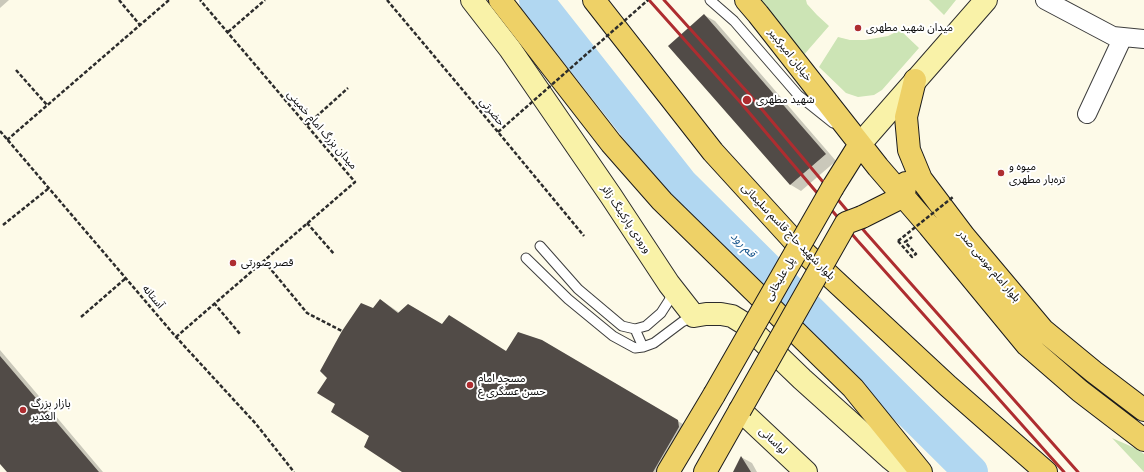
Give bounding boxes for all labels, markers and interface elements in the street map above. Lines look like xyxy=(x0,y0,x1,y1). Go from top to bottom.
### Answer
place label: میدان شهید مطهری xyxy=(866,21,953,35)
marker: میدان شهید مطهری xyxy=(853,23,863,33)
street label: خیابان امیرکبیر xyxy=(765,26,815,84)
street label: میدان بزرگ امام خمینی xyxy=(284,88,360,172)
place label: شهید مطهری xyxy=(756,93,815,107)
marker: شهید مطهری xyxy=(741,94,753,106)
street label: حضرتی xyxy=(477,95,507,129)
place label: میوه و تره‌بار مطهری xyxy=(1009,160,1065,186)
marker: میوه و تره‌بار مطهری xyxy=(996,168,1006,178)
street label: بلوار شهید حاج قاسم سلیمانی xyxy=(738,181,838,283)
street label: ورودی پارکینگ زائر xyxy=(598,182,654,256)
street label: بلوار امام موسی صدر xyxy=(955,227,1023,305)
water label: قم رود xyxy=(727,229,759,261)
street label: پل علیخانی xyxy=(762,255,798,303)
place label: قصر صورتی xyxy=(241,256,294,270)
marker: قصر صورتی xyxy=(228,258,238,268)
street label: آستانه xyxy=(139,282,167,312)
place label: مسجد امام حسن عسگری ع xyxy=(478,372,546,398)
marker: مسجد امام حسن عسگری ع xyxy=(465,380,475,390)
place label: بازار بزرگ الغدیر xyxy=(31,397,71,423)
marker: بازار بزرگ الغدیر xyxy=(18,405,28,415)
street label: لواسانی xyxy=(756,425,790,457)

